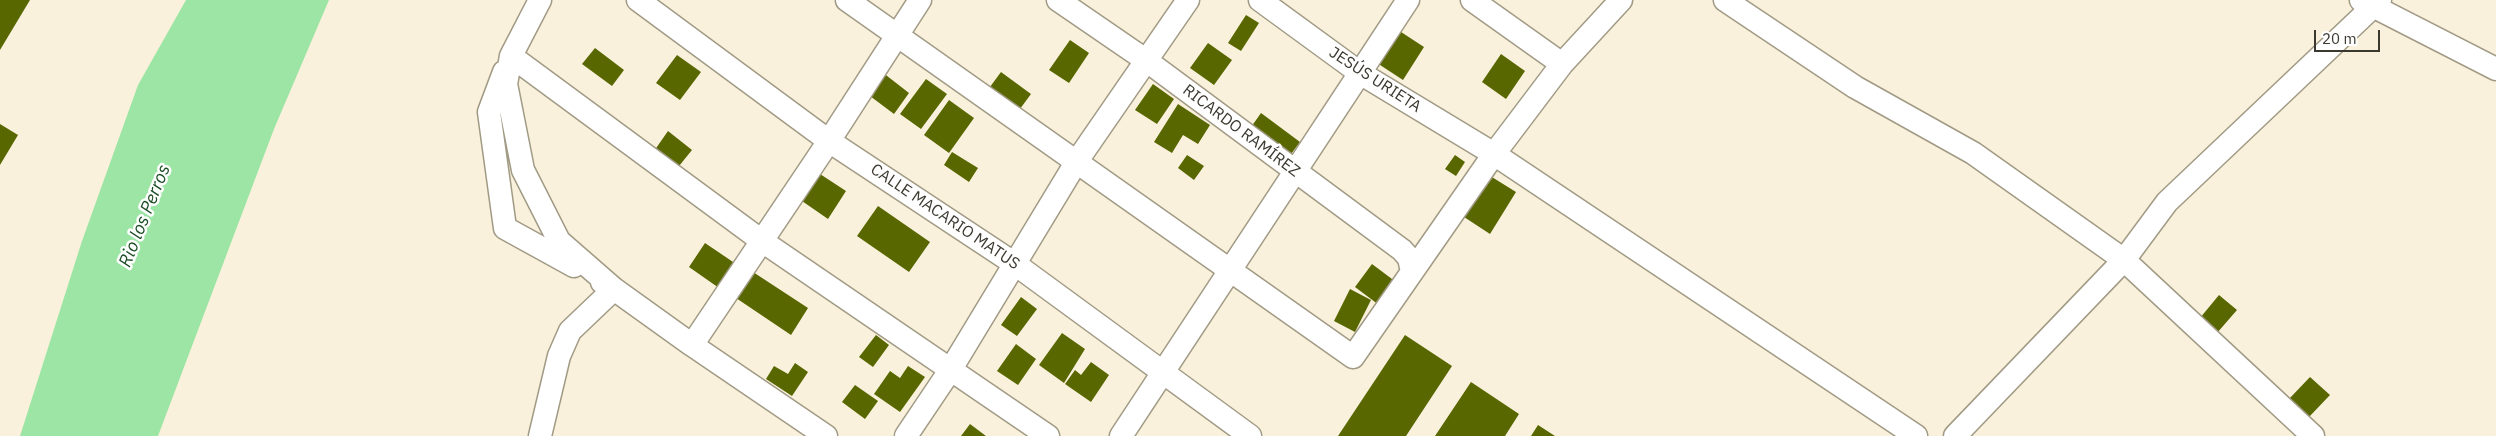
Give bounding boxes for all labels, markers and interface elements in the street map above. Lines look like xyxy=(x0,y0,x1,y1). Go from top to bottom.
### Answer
scale bar xyxy=(2316,20,2382,52)
text: 20 m xyxy=(2322,29,2357,48)
street label: JESÚS URIETA xyxy=(1325,43,1425,117)
street label: RICARDO RAMÍREZ xyxy=(1179,81,1303,181)
street label: CALLE MACARIO MATUS xyxy=(867,160,1023,274)
water label: Rio los Perros xyxy=(115,162,175,270)

